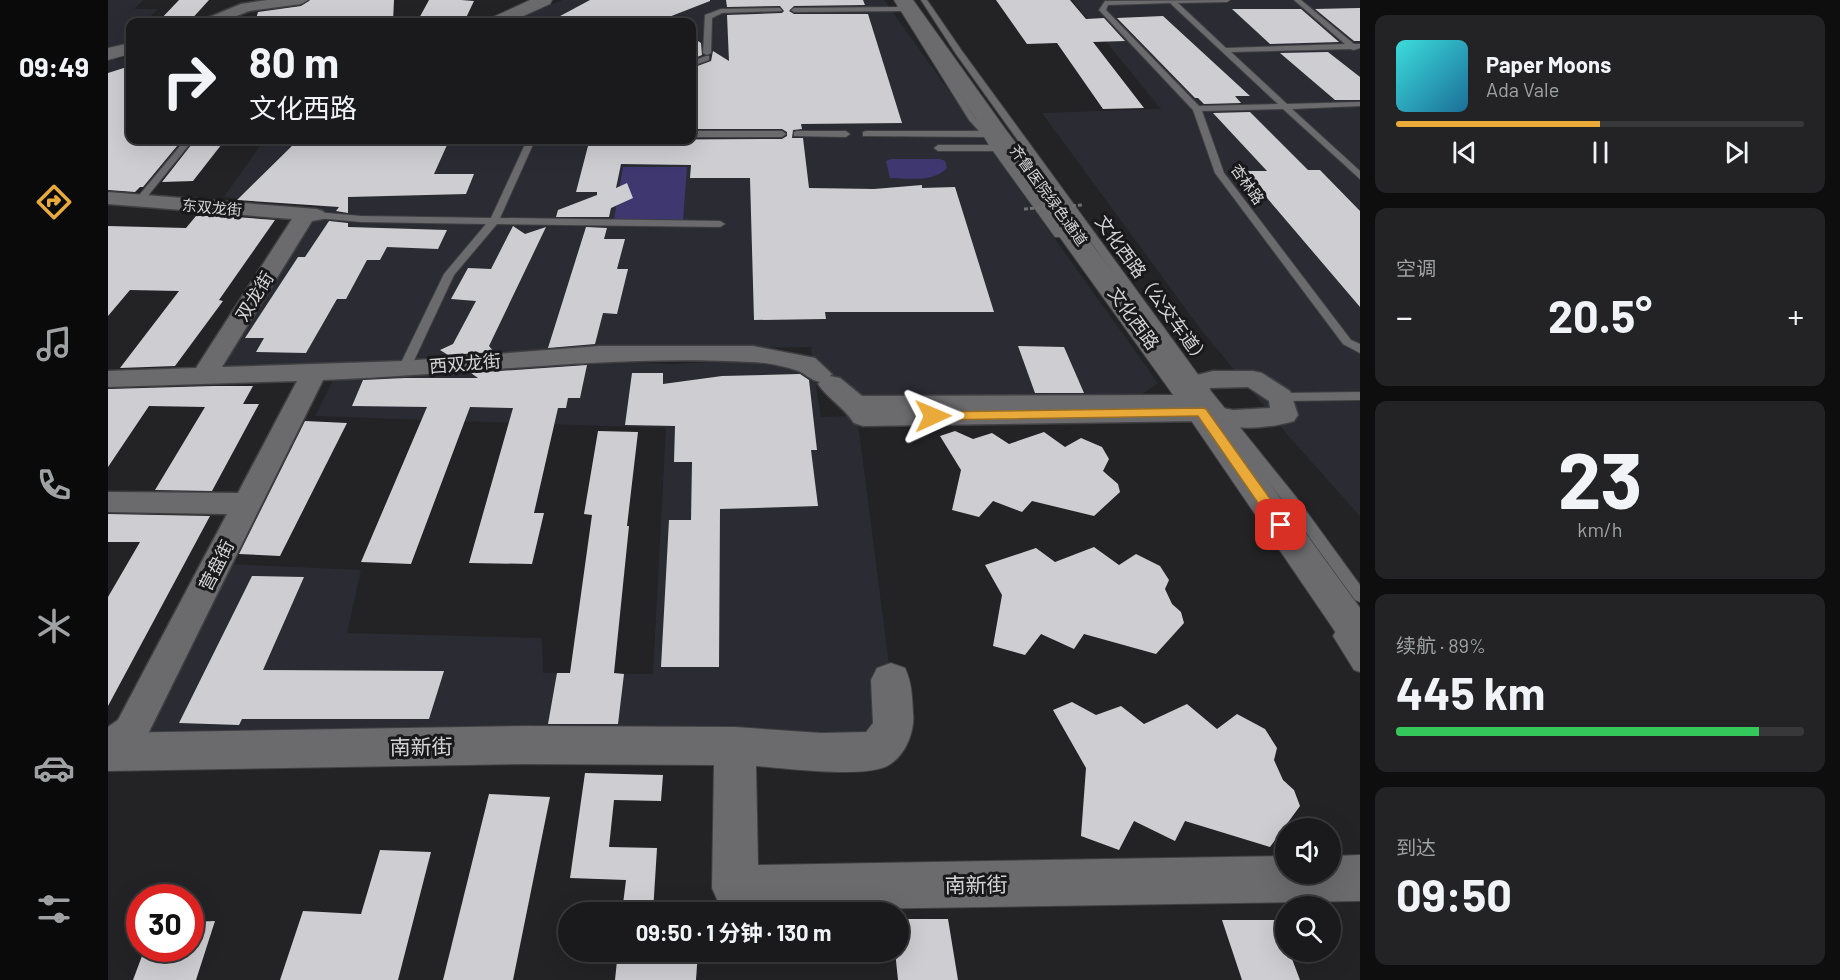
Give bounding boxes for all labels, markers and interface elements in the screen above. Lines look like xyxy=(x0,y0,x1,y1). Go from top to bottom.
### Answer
text: 80 m xyxy=(249,36,339,86)
icon: right xyxy=(150,42,228,120)
text: 09:49 xyxy=(19,50,89,82)
text: Paper Moons xyxy=(1486,51,1611,77)
text: Ada Vale xyxy=(1486,77,1559,101)
text: 文化西路 xyxy=(249,91,357,123)
icon: previous xyxy=(1448,136,1481,169)
icon: pause xyxy=(1584,136,1617,169)
icon: next xyxy=(1720,136,1753,169)
street label: 齐鲁医院绿色通道 xyxy=(1006,141,1092,249)
street label: 杏林路 xyxy=(1228,160,1268,208)
icon: directions xyxy=(33,181,75,223)
street label: 东双龙街 xyxy=(181,195,243,219)
street label: 文化西路（公交车道） xyxy=(1091,211,1215,369)
text: 空调 xyxy=(1396,256,1436,280)
street label: 双龙街 xyxy=(230,267,278,325)
street label: 文化西路 xyxy=(1104,283,1164,353)
text: 20.5° xyxy=(1548,288,1652,342)
text: − xyxy=(1396,296,1413,336)
text: + xyxy=(1788,296,1804,336)
icon: music xyxy=(33,323,75,365)
street label: 西双龙街 xyxy=(428,349,502,377)
position arrow xyxy=(901,384,965,448)
text: 23 xyxy=(1558,431,1642,525)
icon: phone xyxy=(33,464,75,506)
pin xyxy=(1255,499,1306,550)
icon: arrive xyxy=(1264,508,1297,541)
text: km/h xyxy=(1577,517,1623,541)
street label: 营盘街 xyxy=(194,536,238,594)
icon: climate xyxy=(33,605,75,647)
text: 续航 · 89% xyxy=(1396,633,1486,657)
text: 445 km xyxy=(1396,665,1545,719)
street label: 南新街 xyxy=(389,733,453,759)
icon: car xyxy=(33,747,75,789)
map controls xyxy=(1275,818,1341,962)
button: sound xyxy=(1275,818,1341,884)
text: 到达 xyxy=(1396,835,1436,859)
text: 09:50 xyxy=(1396,867,1512,921)
street label: 南新街 xyxy=(944,871,1008,897)
speed limit sign: 30 xyxy=(126,884,204,962)
icon: filters xyxy=(33,888,75,930)
button: search xyxy=(1275,896,1341,962)
text: 09:50 · 1 分钟 · 130 m xyxy=(636,919,831,945)

